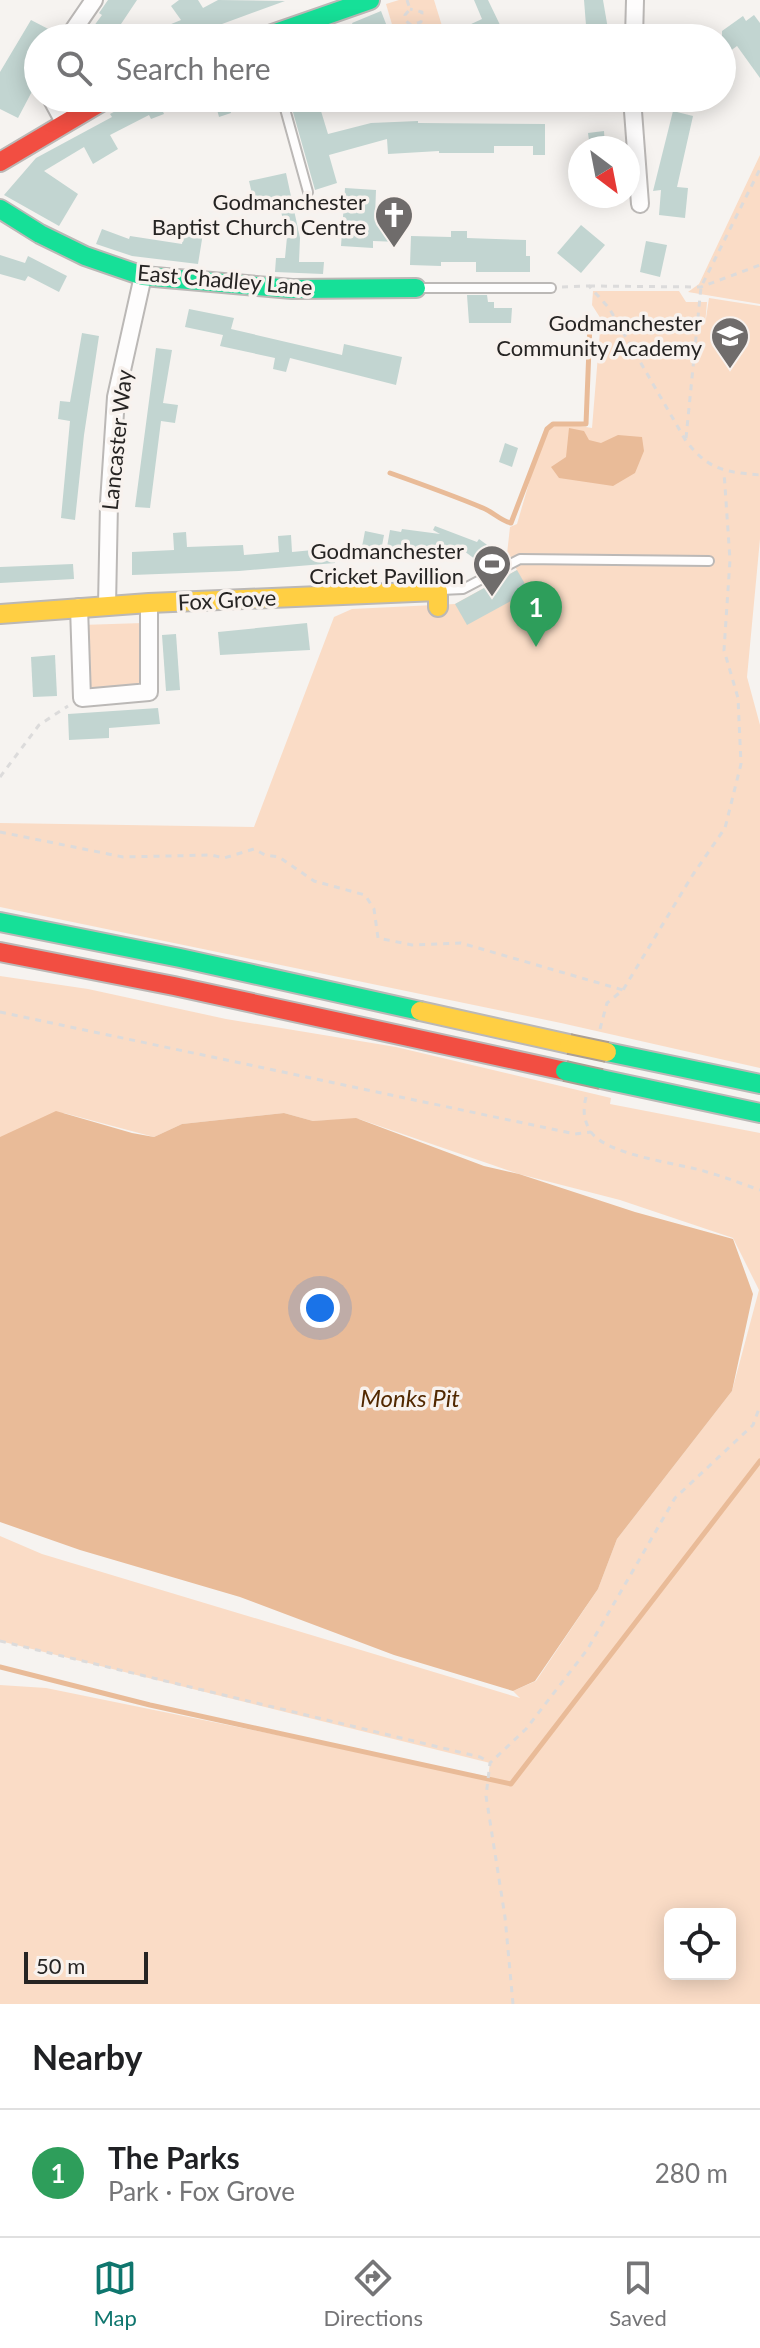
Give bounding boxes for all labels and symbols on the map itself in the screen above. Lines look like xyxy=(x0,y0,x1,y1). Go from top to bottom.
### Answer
north arrow xyxy=(568,136,640,208)
place label: Godmanchester Baptist Church Centre xyxy=(152,188,366,240)
church icon: Godmanchester Baptist Church Centre xyxy=(373,194,415,249)
street label: East Chadley Lane xyxy=(136,258,314,301)
place label: Godmanchester Community Academy xyxy=(496,309,703,361)
school or university icon: Godmanchester Community Academy xyxy=(709,315,751,370)
street label: Lancaster Way xyxy=(96,368,137,512)
place label: Godmanchester Cricket Pavillion xyxy=(309,537,464,589)
sports icon: Godmanchester Cricket Pavillion xyxy=(471,543,513,598)
pin: 1 xyxy=(510,581,562,647)
street label: Fox Grove xyxy=(177,583,277,616)
your location xyxy=(300,1288,340,1328)
water label: Monks Pit xyxy=(360,1383,460,1412)
scale bar xyxy=(24,1948,148,1984)

